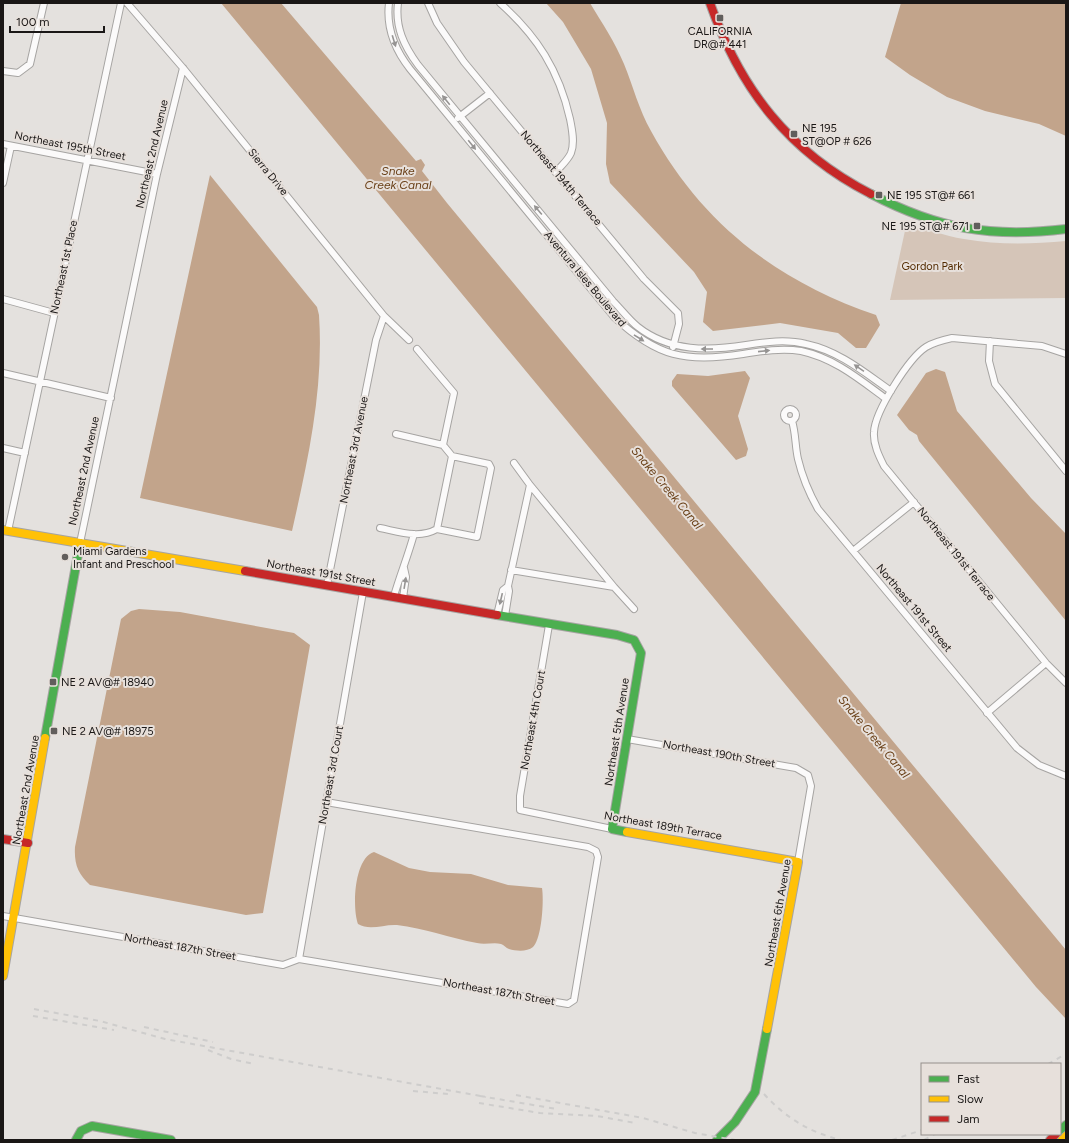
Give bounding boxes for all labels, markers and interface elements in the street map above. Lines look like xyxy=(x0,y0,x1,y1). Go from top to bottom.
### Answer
scale bar xyxy=(10,8,104,34)
marker: CALIFORNIA DR@# 441 xyxy=(715,13,725,23)
text: 100 m xyxy=(16,15,50,29)
place label: CALIFORNIA DR@# 441 xyxy=(688,25,753,51)
one-way arrow xyxy=(391,36,397,48)
one-way arrow xyxy=(441,94,450,105)
street label: Northeast 2nd Avenue xyxy=(133,98,171,210)
place label: NE 195 ST@OP # 626 xyxy=(802,122,872,148)
street label: Northeast 194th Terrace xyxy=(518,128,604,228)
street label: Northeast 195th Street xyxy=(13,129,127,163)
marker: NE 195 ST@OP # 626 xyxy=(789,129,799,139)
one-way arrow xyxy=(468,139,477,150)
street label: Sierra Drive xyxy=(245,146,291,198)
water label: Snake Creek Canal xyxy=(365,164,432,192)
place label: NE 195 ST@# 661 xyxy=(887,189,975,202)
marker: NE 195 ST@# 661 xyxy=(874,190,884,200)
one-way arrow xyxy=(533,205,542,216)
street label: Northeast 1st Place xyxy=(48,219,80,315)
place label: NE 195 ST@# 671 xyxy=(881,220,969,233)
marker: NE 195 ST@# 671 xyxy=(972,221,982,231)
street label: Aventura Isles Boulevard xyxy=(541,229,629,329)
park label: Gordon Park xyxy=(901,260,963,273)
one-way arrow xyxy=(634,334,644,342)
one-way arrow xyxy=(700,346,713,352)
one-way arrow xyxy=(758,348,770,355)
one-way arrow xyxy=(853,364,864,372)
street label: Northeast 3rd Avenue xyxy=(337,395,371,505)
street label: Northeast 2nd Avenue xyxy=(66,415,102,527)
water label: Snake Creek Canal xyxy=(628,444,706,532)
street label: Northeast 191st Terrace xyxy=(914,505,998,603)
place label: Miami Gardens Infant and Preschool xyxy=(73,545,174,571)
marker: Miami Gardens Infant and Preschool xyxy=(60,552,70,562)
street label: Northeast 191st Street xyxy=(265,557,377,589)
street label: Northeast 191st Street xyxy=(873,561,955,655)
one-way arrow xyxy=(402,577,408,589)
one-way arrow xyxy=(497,593,503,606)
street label: Northeast 4th Court xyxy=(518,669,548,771)
place label: NE 2 AV@# 18940 xyxy=(61,676,154,689)
marker: NE 2 AV@# 18940 xyxy=(48,677,58,687)
street label: Northeast 5th Avenue xyxy=(602,677,632,787)
water label: Snake Creek Canal xyxy=(835,693,913,781)
place label: NE 2 AV@# 18975 xyxy=(62,725,153,738)
street label: Northeast 3rd Court xyxy=(316,725,346,825)
marker: NE 2 AV@# 18975 xyxy=(49,726,59,736)
street label: Northeast 2nd Avenue xyxy=(10,734,42,846)
street label: Northeast 190th Street xyxy=(662,738,776,770)
street label: Northeast 189th Terrace xyxy=(603,809,723,843)
street label: Northeast 6th Avenue xyxy=(762,858,794,968)
street label: Northeast 187th Street xyxy=(123,931,237,963)
street label: Northeast 187th Street xyxy=(442,976,556,1008)
legend xyxy=(921,1063,1061,1135)
text: Fast xyxy=(957,1072,980,1086)
text: Slow xyxy=(957,1092,984,1106)
text: Jam xyxy=(957,1112,980,1126)

